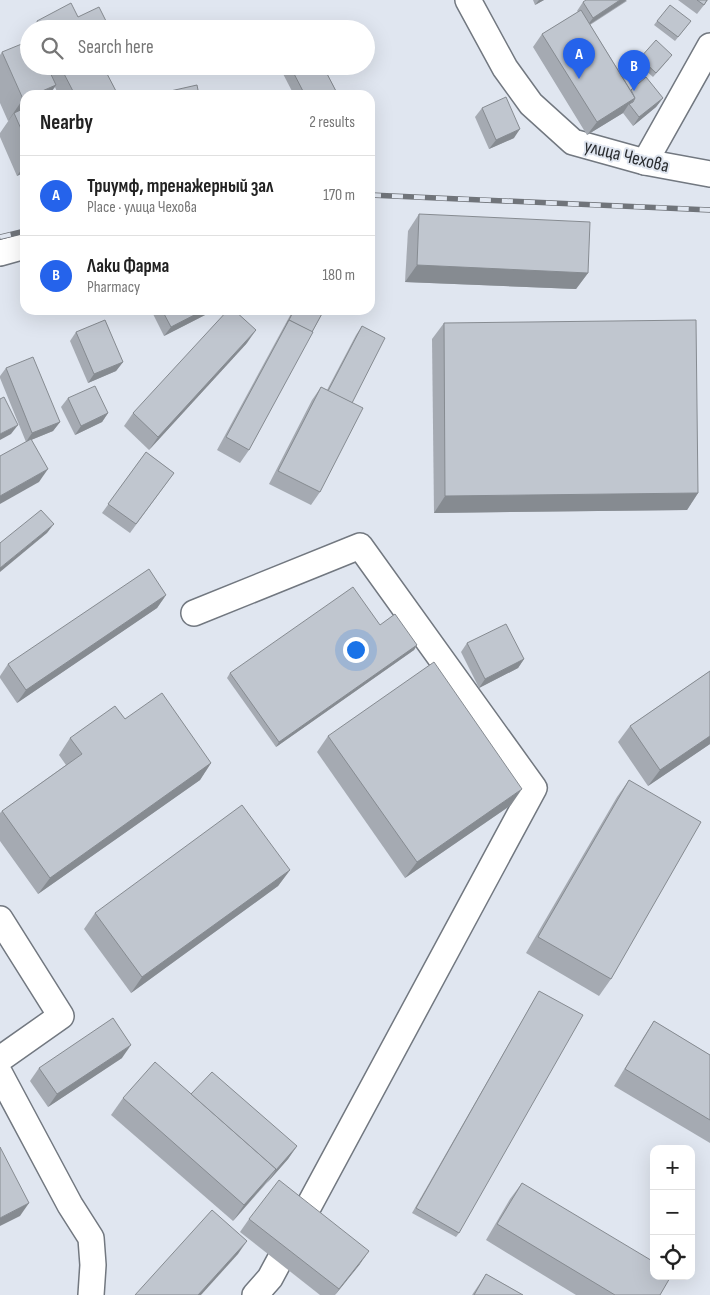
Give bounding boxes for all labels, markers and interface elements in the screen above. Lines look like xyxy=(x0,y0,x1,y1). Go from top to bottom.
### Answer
search box xyxy=(20,20,375,75)
icon: search xyxy=(38,34,66,62)
text: Search here xyxy=(78,36,154,59)
pin: A xyxy=(563,38,595,79)
pin: B xyxy=(618,50,650,91)
text: Nearby xyxy=(40,110,93,135)
text: 2 results xyxy=(309,113,355,132)
street label: улица Чехова xyxy=(582,135,671,178)
text: Триумф, тренажерный зал xyxy=(87,175,273,198)
text: A xyxy=(52,186,60,205)
text: 170 m xyxy=(323,186,355,205)
text: Place · улица Чехова xyxy=(87,198,197,217)
text: Лаки Фарма xyxy=(87,255,169,278)
text: B xyxy=(52,266,60,285)
text: 180 m xyxy=(322,266,355,285)
text: Pharmacy xyxy=(87,278,140,297)
your location xyxy=(343,637,369,663)
map controls xyxy=(650,1145,695,1280)
button: + xyxy=(650,1145,695,1190)
button: − xyxy=(650,1190,695,1235)
button: locate xyxy=(650,1235,695,1280)

